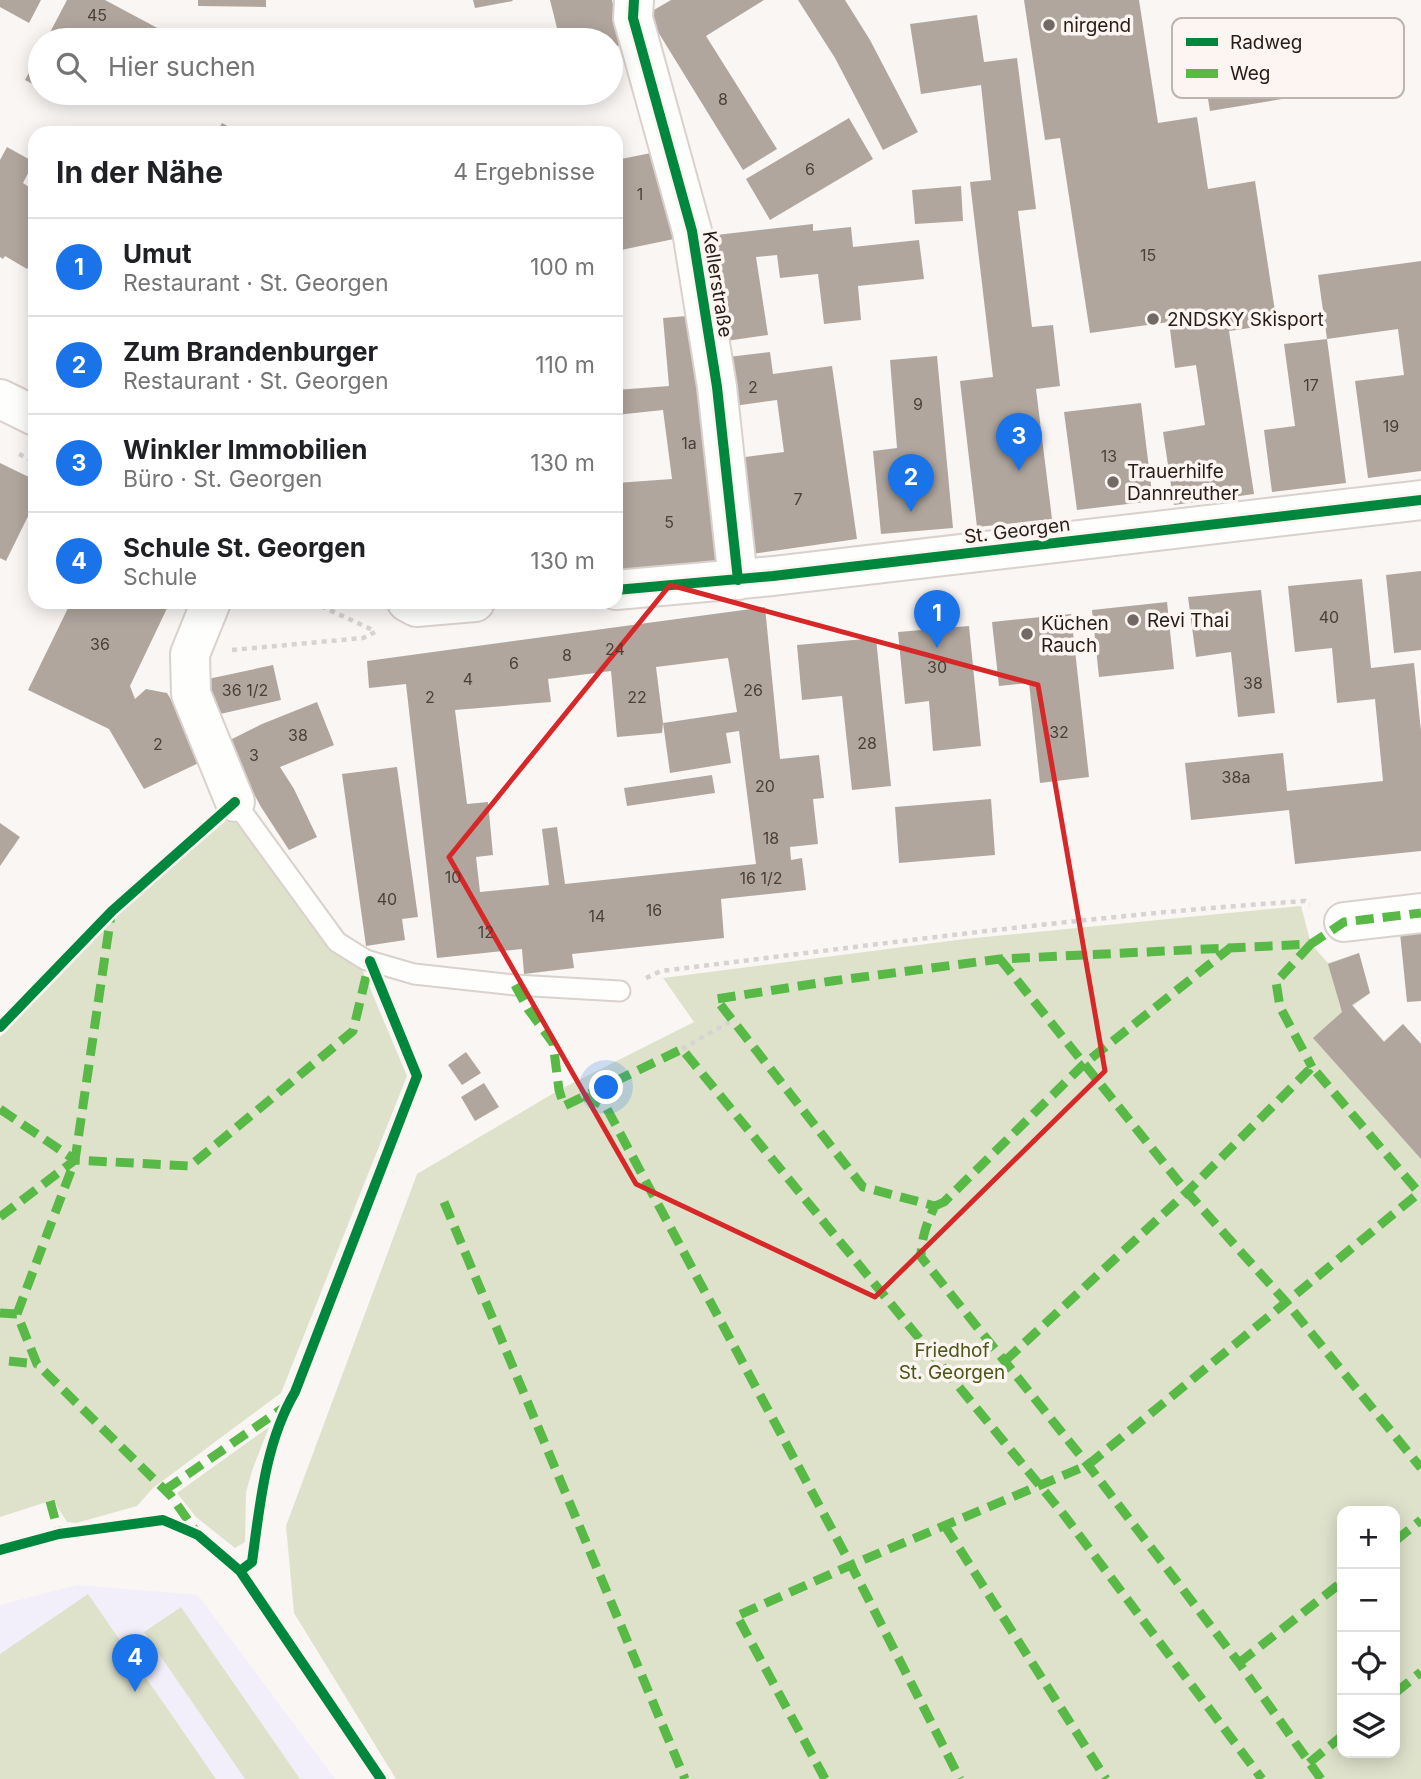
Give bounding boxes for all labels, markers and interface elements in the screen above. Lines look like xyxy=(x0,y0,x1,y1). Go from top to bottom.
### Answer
house number: 45 xyxy=(87,5,107,25)
place label: nirgend xyxy=(1063,14,1131,37)
marker: nirgend xyxy=(1041,17,1057,33)
legend xyxy=(1172,18,1404,98)
search box xyxy=(28,28,623,105)
text: Radweg xyxy=(1230,31,1302,54)
icon: search xyxy=(52,48,90,86)
text: Hier suchen xyxy=(108,51,256,82)
text: Weg xyxy=(1230,62,1271,85)
house number: 8 xyxy=(718,89,728,109)
text: In der Nähe xyxy=(56,154,223,190)
text: 4 Ergebnisse xyxy=(453,158,595,186)
house number: 6 xyxy=(805,159,815,179)
house number: 1 xyxy=(637,184,643,204)
street label: Kellerstraße xyxy=(698,229,737,339)
text: Umut xyxy=(123,238,191,269)
house number: 15 xyxy=(1140,245,1156,265)
text: 1 xyxy=(74,253,84,281)
text: 100 m xyxy=(530,253,595,281)
text: Restaurant · St. Georgen xyxy=(123,269,389,297)
place label: 2NDSKY Skisport xyxy=(1167,308,1324,331)
marker: 2NDSKY Skisport xyxy=(1145,311,1161,327)
text: Zum Brandenburger xyxy=(123,336,378,367)
text: 2 xyxy=(72,351,86,379)
text: 110 m xyxy=(535,351,595,379)
text: Restaurant · St. Georgen xyxy=(123,367,389,395)
house number: 17 xyxy=(1303,375,1319,395)
house number: 2 xyxy=(748,377,758,397)
house number: 9 xyxy=(913,394,923,414)
pin: 3 xyxy=(996,413,1042,471)
house number: 19 xyxy=(1383,416,1399,436)
house number: 1a xyxy=(681,433,697,453)
text: Winkler Immobilien xyxy=(123,434,367,465)
house number: 13 xyxy=(1101,446,1117,466)
text: 3 xyxy=(72,449,86,477)
text: 130 m xyxy=(530,449,595,477)
pin: 2 xyxy=(888,454,934,512)
place label: Trauerhilfe Dannreuther xyxy=(1127,460,1239,505)
text: Büro · St. Georgen xyxy=(123,465,322,493)
marker: Trauerhilfe Dannreuther xyxy=(1105,474,1121,490)
house number: 7 xyxy=(793,489,803,509)
house number: 5 xyxy=(664,512,674,532)
street label: St. Georgen xyxy=(963,513,1071,548)
text: Schule St. Georgen xyxy=(123,532,366,563)
text: 4 xyxy=(71,547,87,575)
text: 130 m xyxy=(530,547,595,575)
text: Schule xyxy=(123,563,197,591)
pin: 1 xyxy=(914,590,960,648)
house number: 40 xyxy=(1319,607,1339,627)
place label: Revi Thai xyxy=(1147,609,1229,632)
place label: Küchen Rauch xyxy=(1041,612,1109,657)
marker: Revi Thai xyxy=(1125,612,1141,628)
marker: Küchen Rauch xyxy=(1019,626,1035,642)
house number: 36 xyxy=(90,634,110,654)
house number: 24 xyxy=(605,639,625,659)
house number: 8 xyxy=(562,645,572,665)
house number: 6 xyxy=(509,653,519,673)
house number: 30 xyxy=(927,657,947,677)
house number: 4 xyxy=(463,669,473,689)
house number: 38 xyxy=(1243,673,1263,693)
house number: 36 1/2 xyxy=(222,680,268,700)
house number: 26 xyxy=(743,680,763,700)
house number: 2 xyxy=(425,687,435,707)
house number: 22 xyxy=(627,687,647,707)
house number: 32 xyxy=(1049,722,1069,742)
house number: 38 xyxy=(288,725,308,745)
house number: 28 xyxy=(857,733,877,753)
house number: 2 xyxy=(153,734,163,754)
house number: 3 xyxy=(249,745,259,765)
house number: 38a xyxy=(1222,767,1250,787)
house number: 20 xyxy=(755,776,775,796)
house number: 18 xyxy=(763,828,779,848)
house number: 10 xyxy=(445,867,461,887)
house number: 16 1/2 xyxy=(740,868,782,888)
house number: 40 xyxy=(377,889,397,909)
house number: 16 xyxy=(646,900,662,920)
house number: 14 xyxy=(589,906,605,926)
house number: 12 xyxy=(478,922,494,942)
your location xyxy=(589,1070,623,1104)
park label: Friedhof St. Georgen xyxy=(899,1339,1005,1384)
map controls xyxy=(1337,1506,1400,1758)
button: + xyxy=(1337,1506,1400,1569)
button: − xyxy=(1337,1569,1400,1632)
button: locate xyxy=(1337,1632,1400,1695)
pin: 4 xyxy=(112,1634,158,1692)
button: layers xyxy=(1337,1695,1400,1758)

